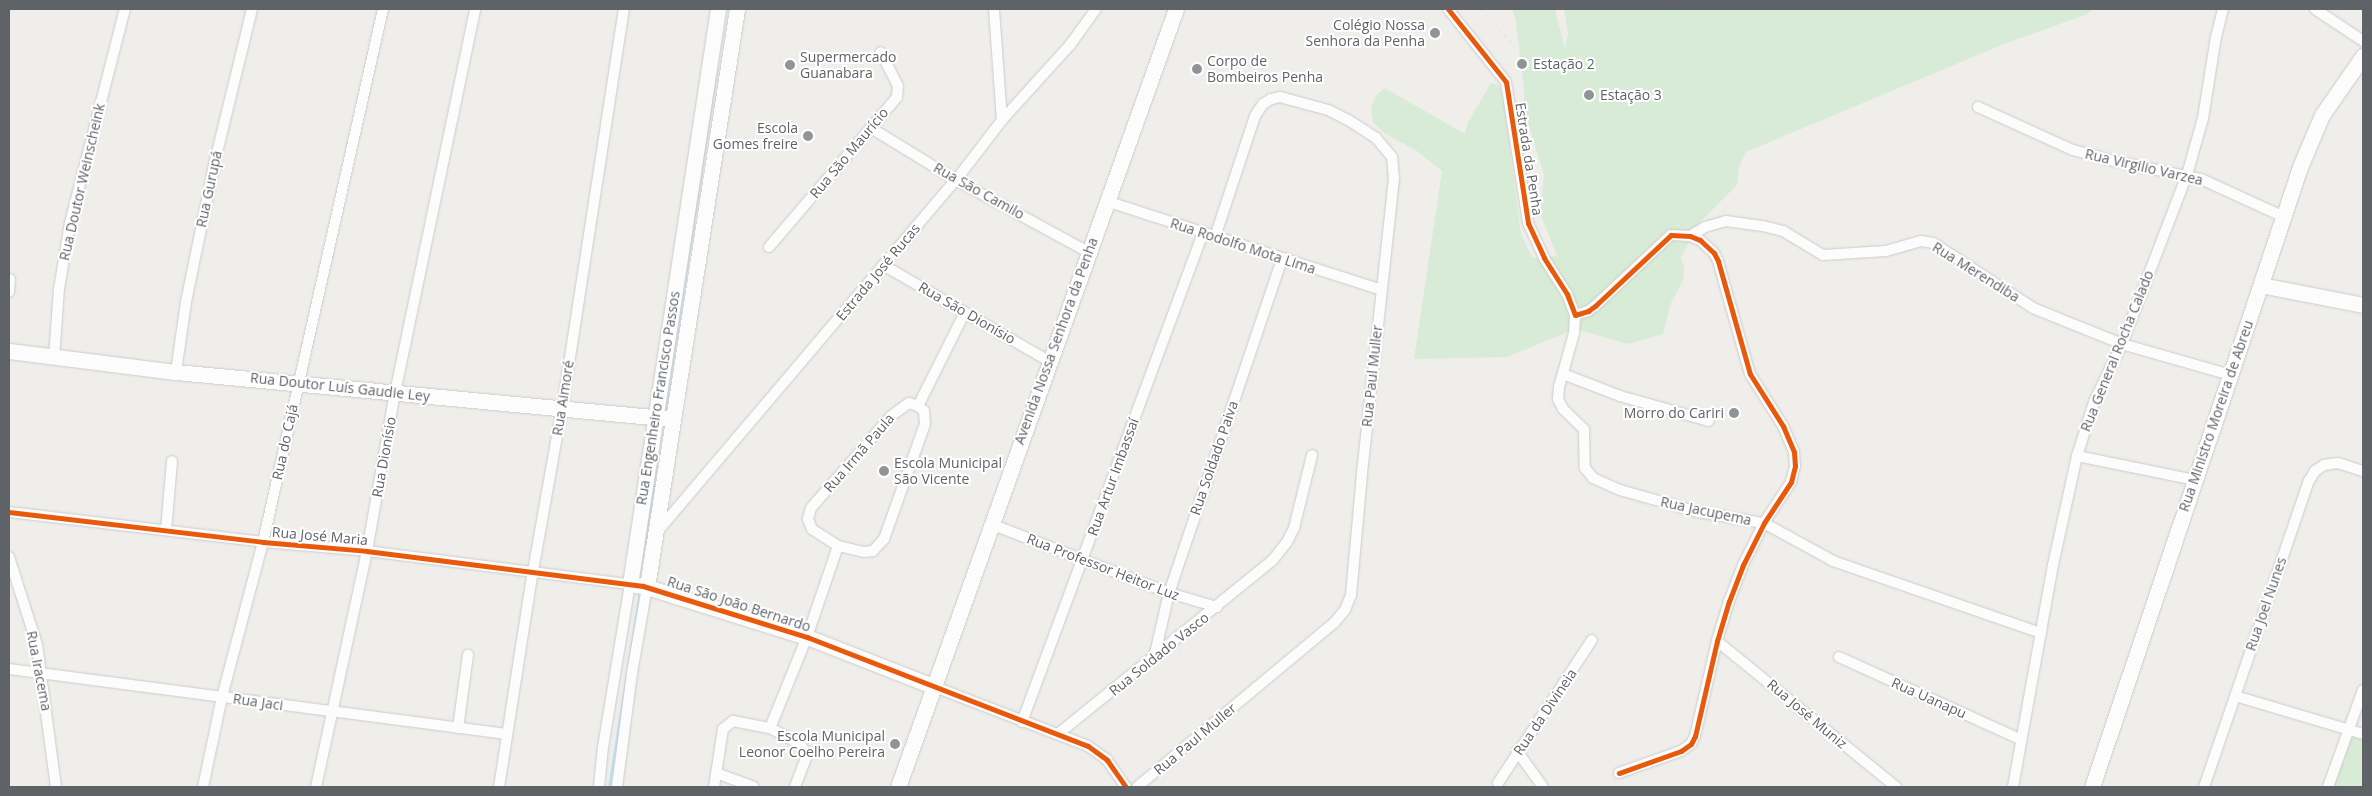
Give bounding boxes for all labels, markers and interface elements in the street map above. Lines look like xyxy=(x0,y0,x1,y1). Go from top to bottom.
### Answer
place label: Colégio Nossa Senhora da Penha xyxy=(1306,17,1425,49)
marker: Colégio Nossa Senhora da Penha xyxy=(1429,27,1441,39)
place label: Supermercado Guanabara xyxy=(800,49,896,82)
place label: Corpo de Bombeiros Penha xyxy=(1207,53,1323,85)
place label: Estação 2 xyxy=(1533,56,1595,72)
marker: Estação 2 xyxy=(1515,57,1529,71)
marker: Supermercado Guanabara xyxy=(784,59,796,71)
marker: Corpo de Bombeiros Penha xyxy=(1191,63,1203,75)
place label: Estação 3 xyxy=(1600,87,1662,103)
marker: Estação 3 xyxy=(1582,88,1596,102)
street label: Estrada da Penha xyxy=(1512,101,1546,217)
street label: Rua Doutor Weinscheink xyxy=(56,102,108,262)
street label: Rua São Maurício xyxy=(806,104,892,202)
place label: Escola Gomes freire xyxy=(713,120,798,152)
marker: Escola Gomes freire xyxy=(802,130,814,142)
street label: Rua Virgilio Varzea xyxy=(2083,145,2205,189)
street label: Rua Gurupá xyxy=(193,149,225,229)
street label: Rua São Camilo xyxy=(931,159,1027,223)
street label: Rua Rodolfo Mota Lima xyxy=(1168,215,1318,277)
street label: Estrada José Rucas xyxy=(832,220,924,324)
street label: Avenida Nossa Senhora da Penha xyxy=(1011,235,1101,447)
street label: Rua Merendiba xyxy=(1929,238,2023,306)
street label: Rua General Rocha Calado xyxy=(2077,268,2157,434)
street label: Rua São Dionísio xyxy=(916,278,1018,348)
street label: Rua Engenheiro Francisco Passos xyxy=(633,290,683,506)
street label: Rua Ministro Moreira de Abreu xyxy=(2175,318,2257,514)
street label: Rua Paul Muller xyxy=(1358,324,1386,428)
street label: Rua Aimoré xyxy=(549,359,577,437)
street label: Rua Doutor Luís Gaudie Ley xyxy=(249,369,431,405)
street label: Rua Soldado Paiva xyxy=(1187,399,1241,517)
street label: Rua do Cajá xyxy=(269,403,301,481)
place label: Morro do Cariri xyxy=(1624,405,1724,421)
marker: Morro do Cariri xyxy=(1728,407,1740,419)
street label: Rua Irmã Paula xyxy=(820,410,898,496)
street label: Rua Dionísio xyxy=(369,415,399,499)
street label: Rua Artur Imbassaí xyxy=(1084,416,1142,538)
place label: Escola Municipal São Vicente xyxy=(894,455,1002,488)
marker: Escola Municipal São Vicente xyxy=(878,465,890,477)
street label: Rua Jacupema xyxy=(1659,493,1753,529)
street label: Rua José Maria xyxy=(271,523,369,549)
street label: Rua Professor Heitor Luz xyxy=(1024,530,1182,604)
street label: Rua Joel Nunes xyxy=(2242,555,2290,653)
street label: Rua São João Bernardo xyxy=(665,573,813,635)
street label: Rua Soldado Vasco xyxy=(1106,609,1212,699)
street label: Rua Iracema xyxy=(23,629,55,713)
street label: Rua da Divineia xyxy=(1510,666,1580,758)
street label: Rua Uanapu xyxy=(1889,674,1969,722)
street label: Rua José Muniz xyxy=(1764,676,1850,752)
street label: Rua Jaci xyxy=(232,690,284,714)
street label: Rua Paul Muller xyxy=(1150,700,1240,778)
place label: Escola Municipal Leonor Coelho Pereira xyxy=(739,728,885,760)
marker: Escola Municipal Leonor Coelho Pereira xyxy=(889,738,901,750)

